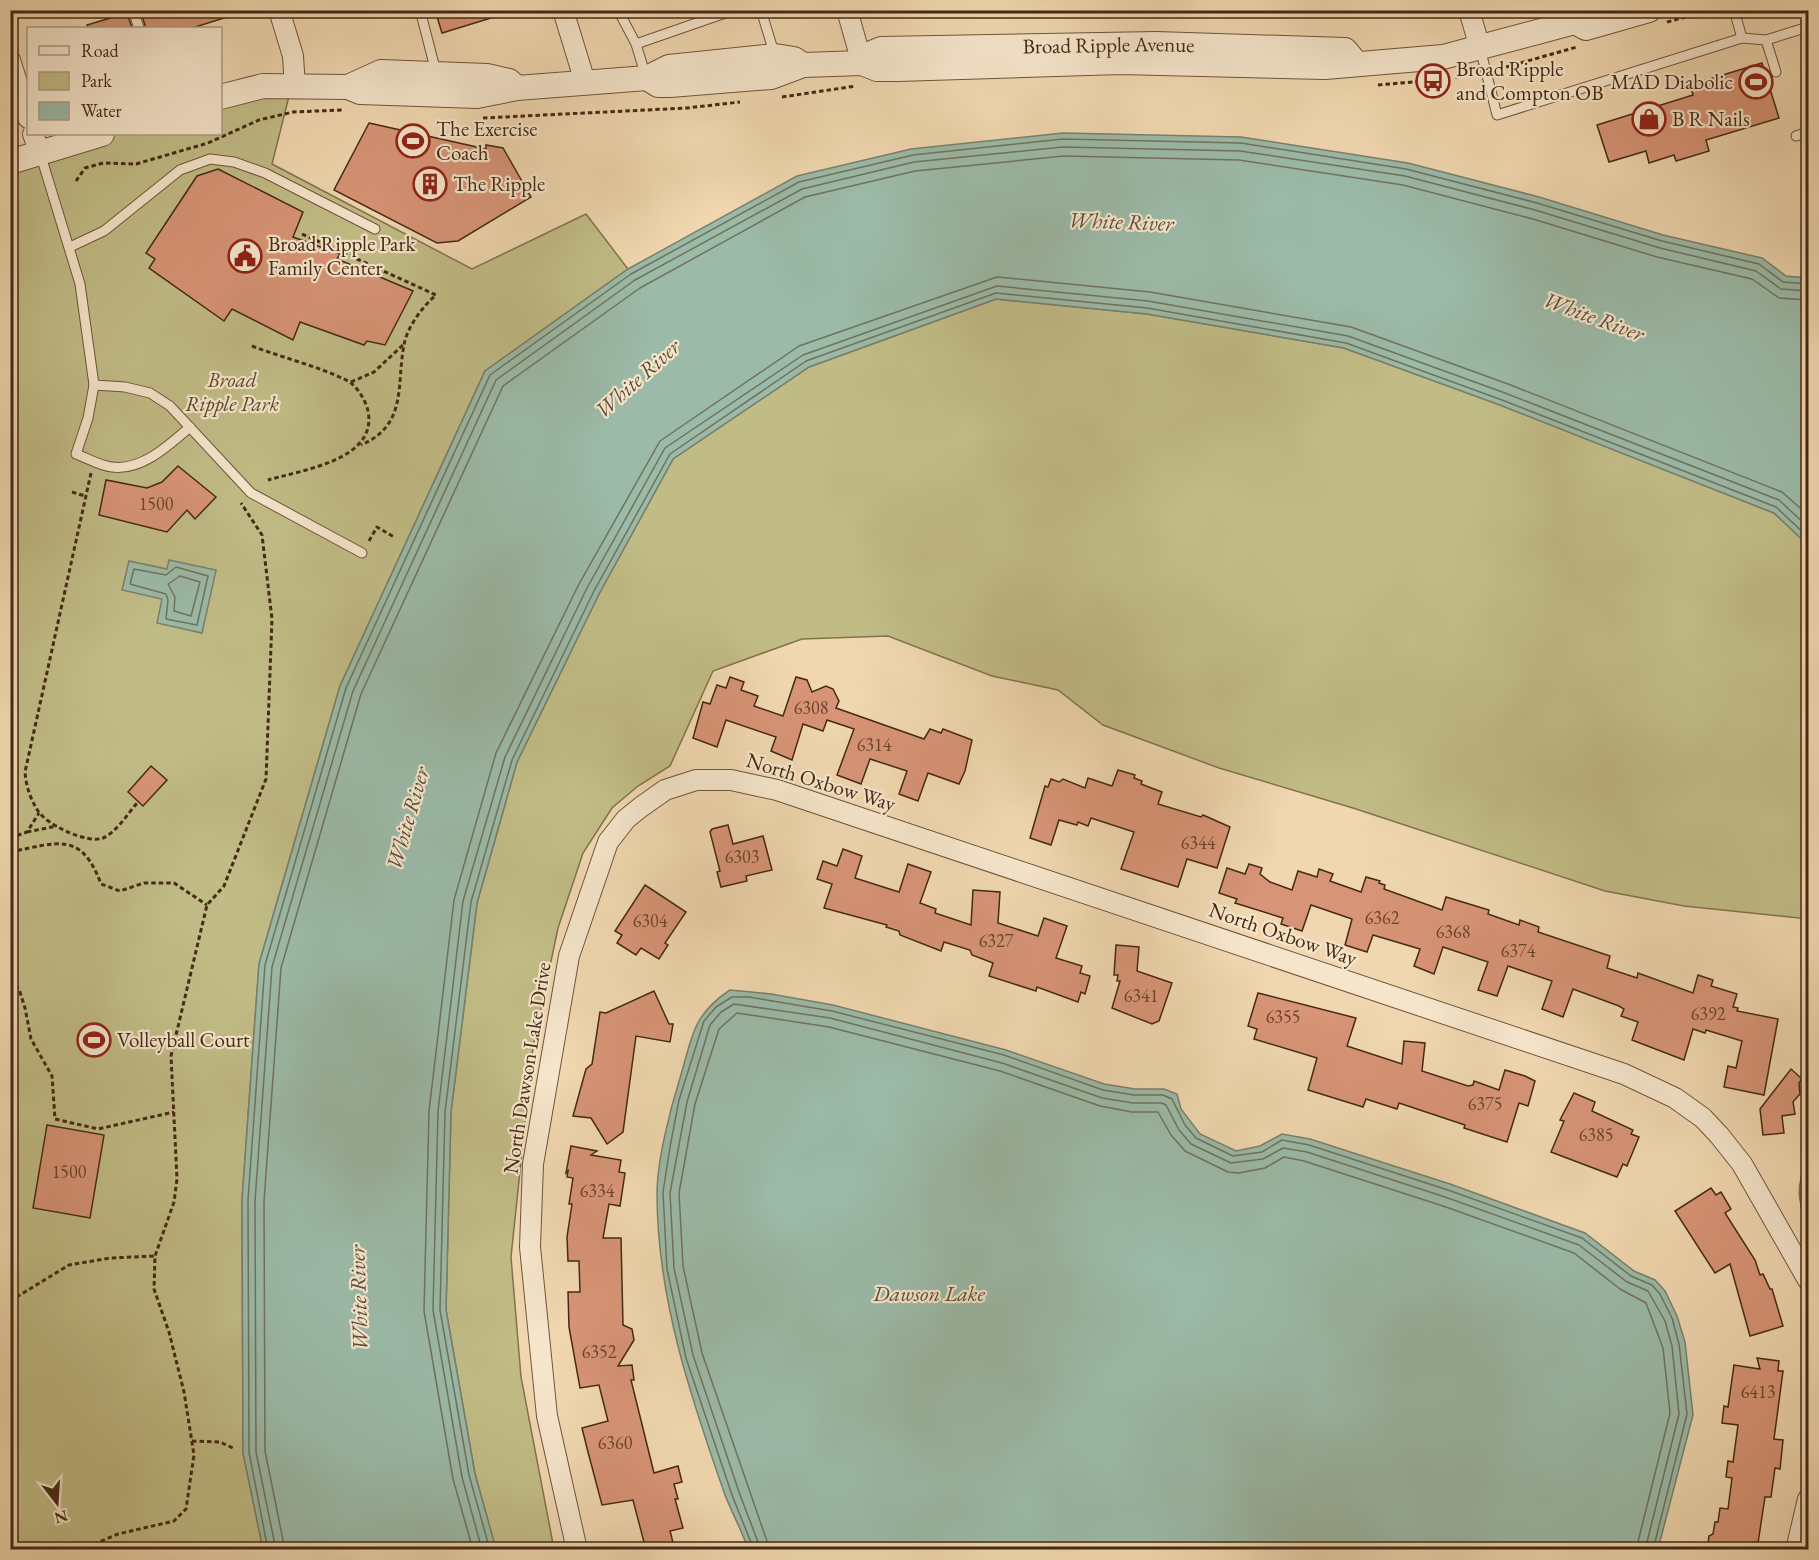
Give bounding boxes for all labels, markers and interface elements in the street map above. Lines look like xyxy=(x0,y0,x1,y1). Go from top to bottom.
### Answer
legend xyxy=(27,27,222,135)
street label: Broad Ripple Avenue xyxy=(1022,30,1195,59)
text: Road xyxy=(81,39,120,62)
place label: Broad Ripple and Compton OB xyxy=(1456,55,1603,106)
bus stop icon: Broad Ripple and Compton OB xyxy=(1415,63,1451,99)
sports icon: MAD Diabolic xyxy=(1738,64,1774,100)
place label: MAD Diabolic xyxy=(1611,68,1733,95)
text: Park xyxy=(81,69,112,92)
text: Water xyxy=(81,99,122,122)
shop icon: B R Nails xyxy=(1631,101,1667,137)
place label: B R Nails xyxy=(1672,105,1750,132)
place label: The Exercise Coach xyxy=(436,115,538,166)
sports icon: The Exercise Coach xyxy=(395,123,431,159)
building icon: The Ripple xyxy=(412,166,448,202)
place label: The Ripple xyxy=(453,170,545,197)
water label: White River xyxy=(1068,205,1176,238)
place label: Broad Ripple Park Family Center xyxy=(268,230,416,281)
public building icon: Broad Ripple Park Family Center xyxy=(227,238,263,274)
water label: White River xyxy=(1539,285,1650,349)
water label: White River xyxy=(588,331,687,424)
park label: Broad Ripple Park xyxy=(185,366,279,417)
house number: 1500 xyxy=(139,492,174,515)
house number: 6308 xyxy=(794,696,828,719)
house number: 6314 xyxy=(857,733,892,756)
street label: North Oxbow Way xyxy=(743,746,900,817)
water label: White River xyxy=(379,762,436,873)
house number: 6344 xyxy=(1181,831,1216,854)
house number: 6303 xyxy=(725,845,759,868)
street label: North Oxbow Way xyxy=(1206,896,1361,972)
house number: 6362 xyxy=(1365,906,1400,929)
house number: 6304 xyxy=(633,909,668,932)
house number: 6368 xyxy=(1436,920,1470,943)
house number: 6327 xyxy=(979,929,1014,952)
house number: 6374 xyxy=(1501,939,1536,962)
street label: North Dawson Lake Drive xyxy=(496,960,557,1176)
house number: 6341 xyxy=(1124,984,1158,1007)
house number: 6392 xyxy=(1691,1002,1726,1025)
house number: 6355 xyxy=(1266,1005,1300,1028)
sports icon: Volleyball Court xyxy=(76,1022,112,1058)
place label: Volleyball Court xyxy=(117,1026,250,1053)
house number: 6375 xyxy=(1468,1092,1502,1115)
house number: 6385 xyxy=(1579,1123,1613,1146)
house number: 1500 xyxy=(52,1160,87,1183)
house number: 6334 xyxy=(580,1179,615,1202)
water label: White River xyxy=(342,1243,375,1351)
water label: Dawson Lake xyxy=(872,1279,986,1308)
house number: 6352 xyxy=(582,1340,617,1363)
house number: 6413 xyxy=(1741,1380,1775,1403)
house number: 6360 xyxy=(598,1431,633,1454)
north arrow xyxy=(27,1473,87,1533)
text: N xyxy=(52,1505,71,1529)

